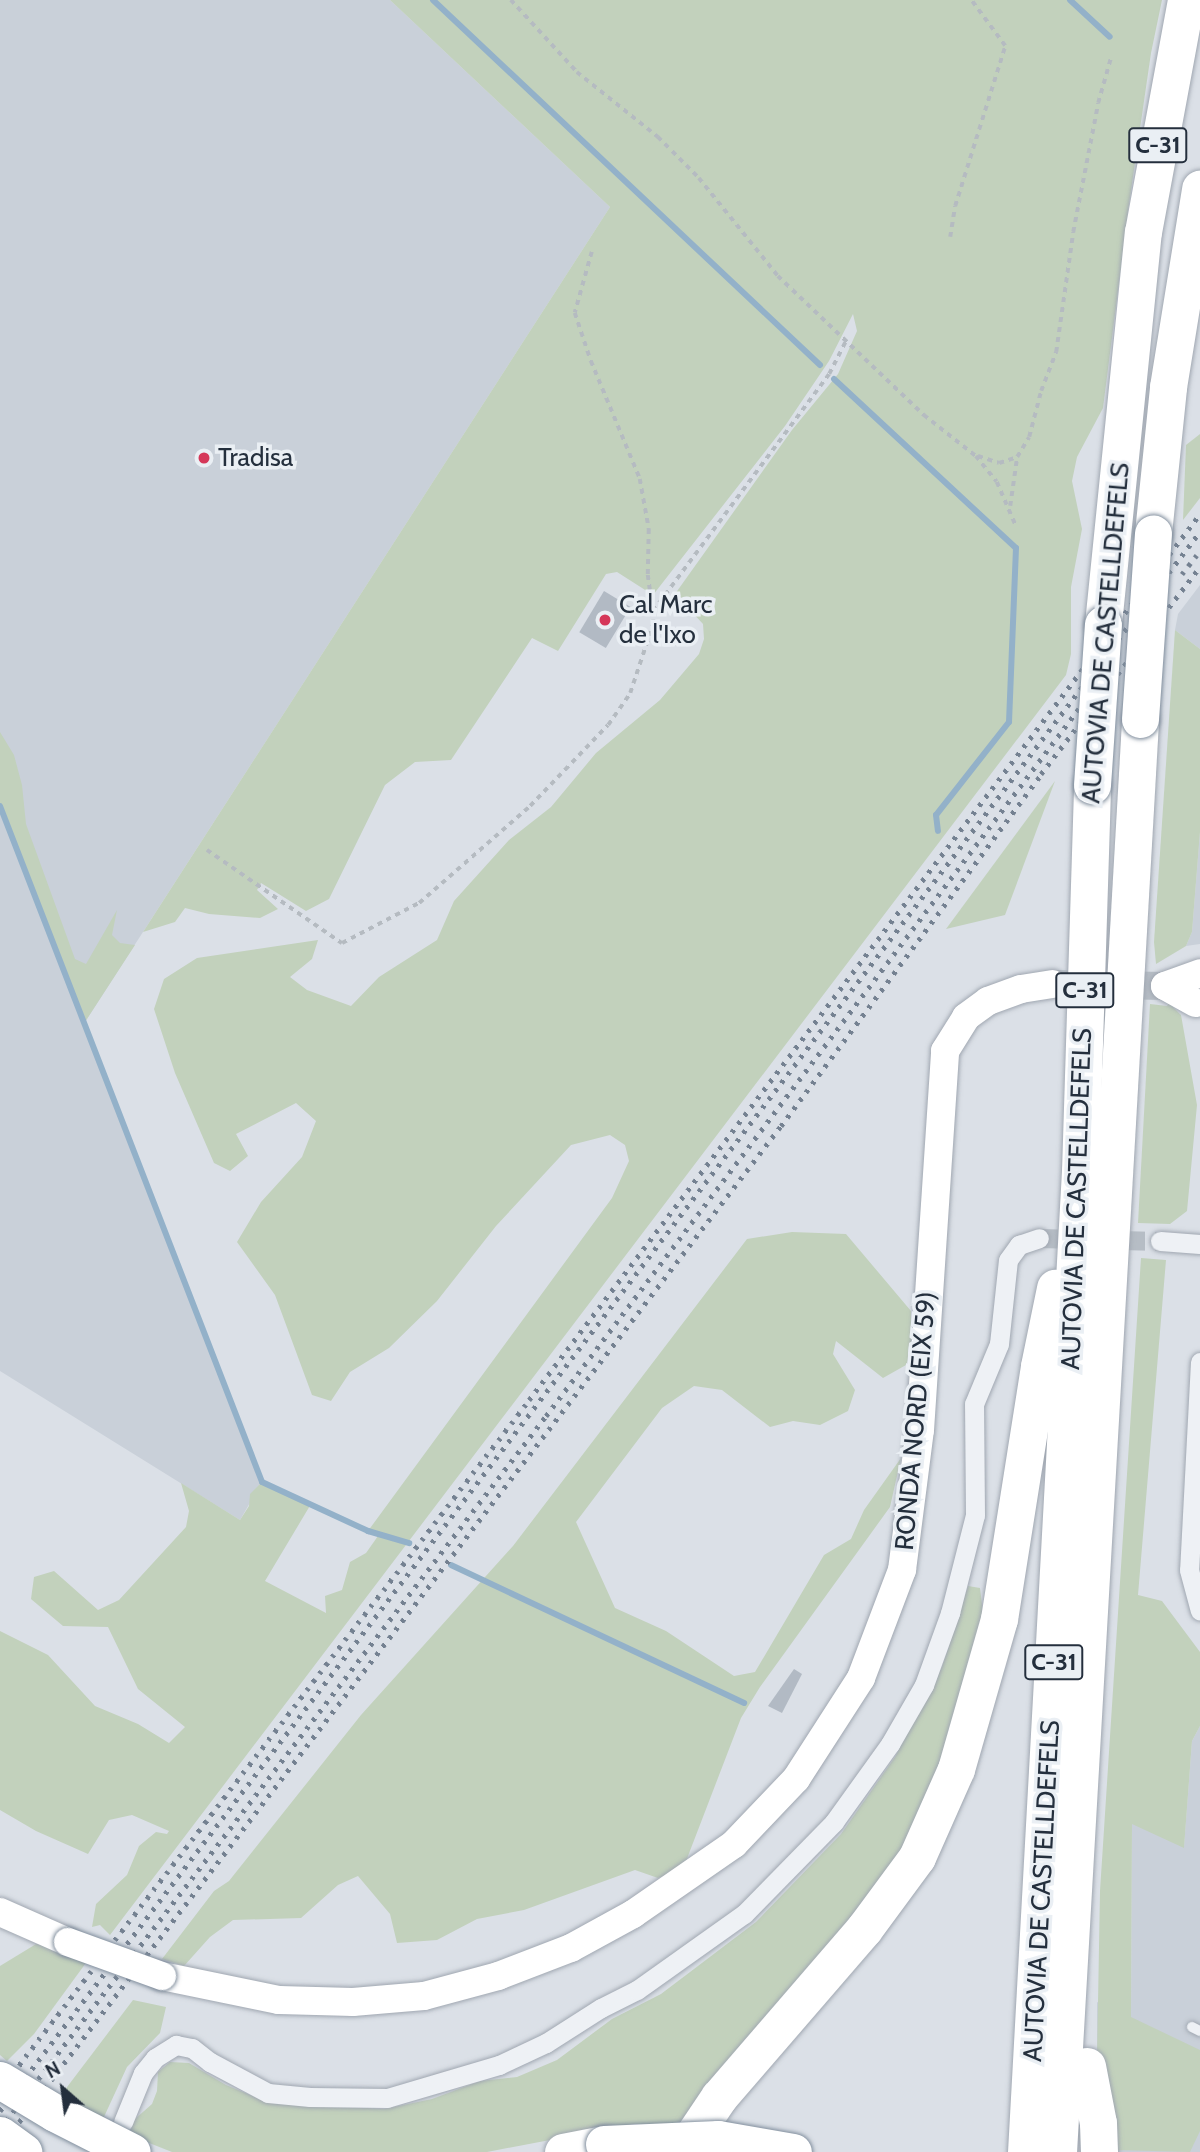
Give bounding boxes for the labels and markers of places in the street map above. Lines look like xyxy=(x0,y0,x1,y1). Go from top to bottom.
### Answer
place label: Tradisa xyxy=(218,442,293,474)
marker: Tradisa xyxy=(196,450,212,466)
place label: Cal Marc de l'Ixo xyxy=(619,589,713,650)
marker: Cal Marc de l'Ixo xyxy=(597,612,613,628)

